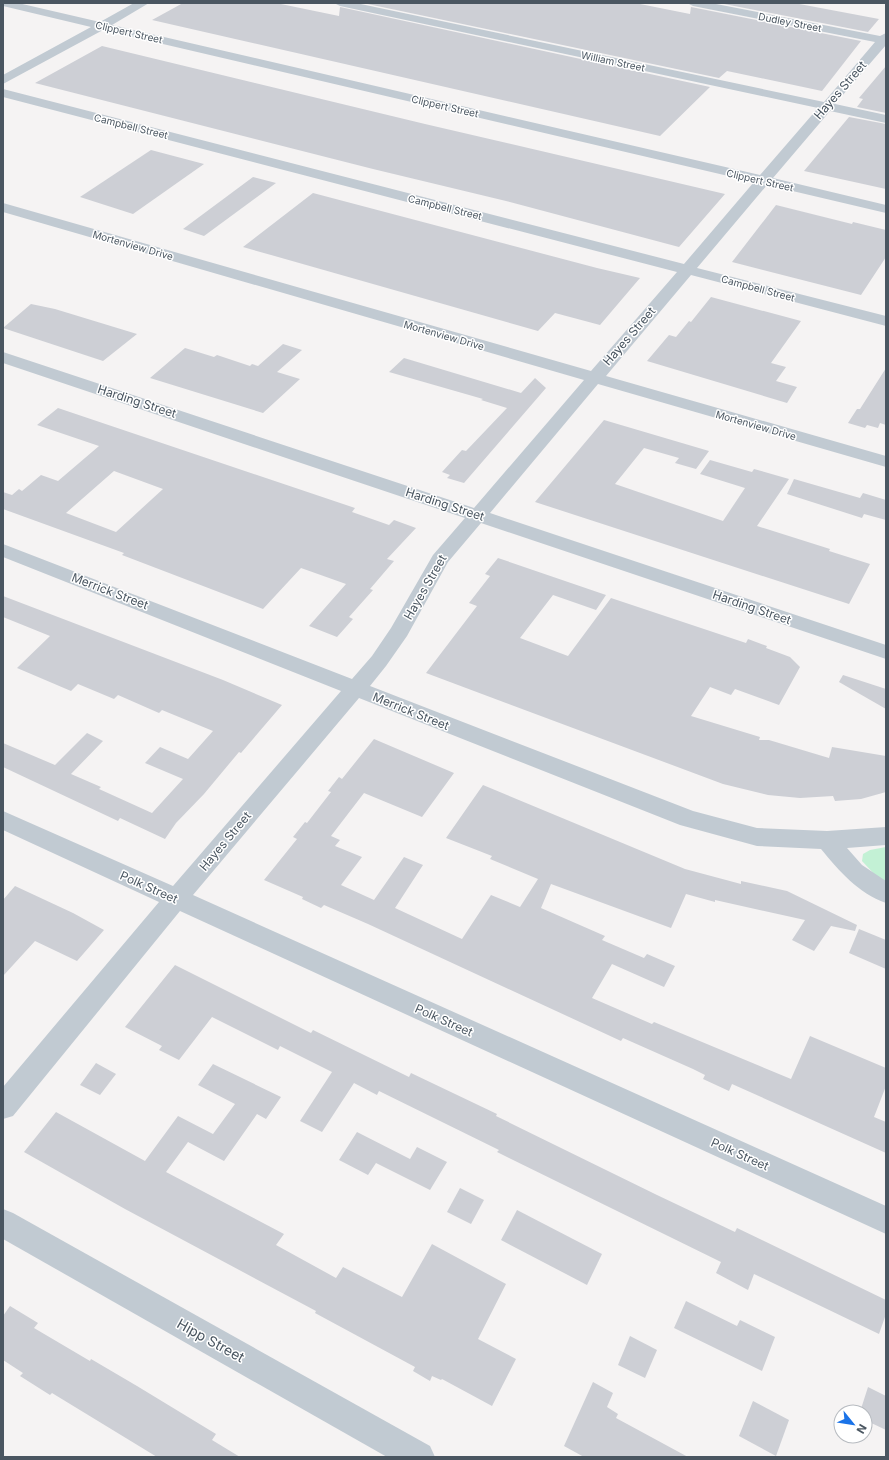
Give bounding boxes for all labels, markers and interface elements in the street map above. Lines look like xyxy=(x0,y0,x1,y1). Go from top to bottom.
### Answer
street label: Dudley Street xyxy=(757,10,823,34)
street label: Clippert Street xyxy=(94,18,164,46)
street label: William Street xyxy=(580,48,647,74)
street label: Hayes Street xyxy=(811,58,870,122)
street label: Clippert Street xyxy=(410,92,480,120)
street label: Campbell Street xyxy=(93,111,170,141)
street label: Clippert Street xyxy=(725,166,795,194)
street label: Campbell Street xyxy=(407,192,484,222)
street label: Mortenview Drive xyxy=(91,228,175,262)
street label: Campbell Street xyxy=(720,272,797,304)
street label: Hayes Street xyxy=(600,304,659,368)
street label: Mortenview Drive xyxy=(402,318,486,352)
street label: Harding Street xyxy=(96,381,178,421)
street label: Mortenview Drive xyxy=(714,408,798,442)
street label: Harding Street xyxy=(404,484,486,524)
street label: Hayes Street xyxy=(400,552,450,622)
street label: Merrick Street xyxy=(70,570,150,613)
street label: Harding Street xyxy=(711,587,793,627)
street label: Merrick Street xyxy=(371,689,451,733)
street label: Hayes Street xyxy=(196,808,254,874)
street label: Polk Street xyxy=(118,868,180,906)
street label: Polk Street xyxy=(413,1001,475,1039)
street label: Polk Street xyxy=(709,1135,771,1173)
street label: Hipp Street xyxy=(174,1315,248,1366)
north arrow xyxy=(833,1404,873,1444)
text: N xyxy=(854,1422,870,1436)

